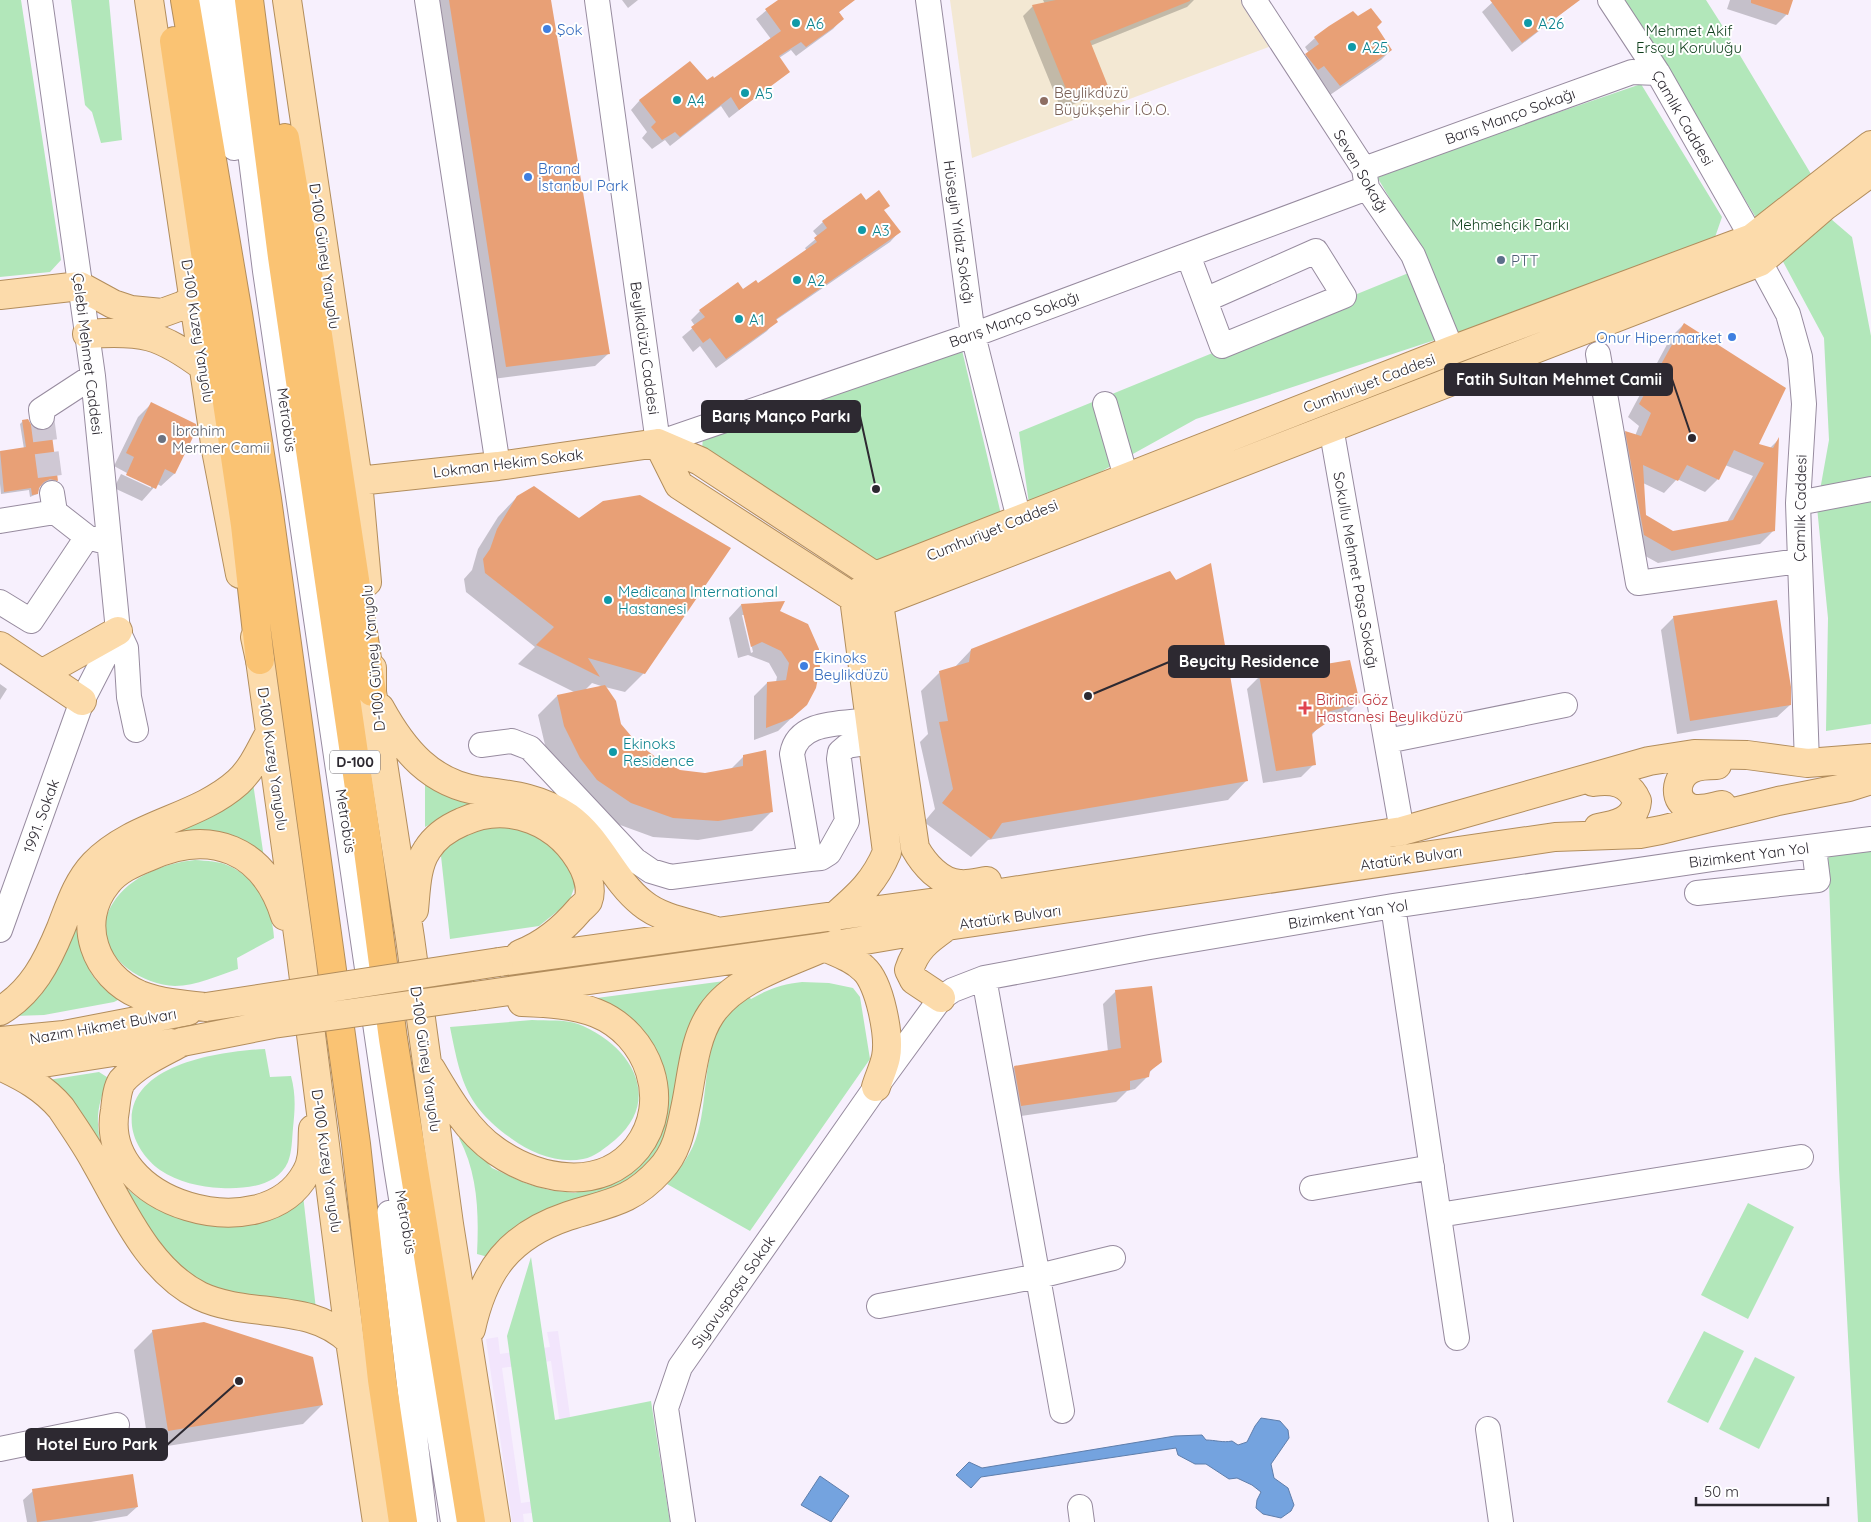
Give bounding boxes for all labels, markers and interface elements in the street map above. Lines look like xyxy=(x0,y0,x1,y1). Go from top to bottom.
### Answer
place label: A6 xyxy=(806,14,824,33)
place label: A26 xyxy=(1538,14,1564,33)
marker: A6 xyxy=(790,17,802,29)
marker: A26 xyxy=(1522,17,1534,29)
place label: Şok xyxy=(557,20,583,39)
park label: Mehmet Akif Ersoy Koruluğu xyxy=(1636,21,1742,57)
marker: Şok xyxy=(541,23,553,35)
place label: A25 xyxy=(1362,38,1388,57)
marker: A25 xyxy=(1346,41,1358,53)
street label: Çamlık Caddesi xyxy=(1648,67,1718,169)
place label: Beylikdüzü Büyükşehir İ.Ö.O. xyxy=(1054,83,1169,119)
place label: A5 xyxy=(755,84,773,103)
street label: Barış Manço Sokağı xyxy=(1442,84,1578,148)
marker: A5 xyxy=(739,87,751,99)
place label: A4 xyxy=(687,91,705,110)
marker: A4 xyxy=(671,94,683,106)
marker: Beylikdüzü Büyükşehir İ.Ö.O. xyxy=(1038,95,1050,107)
street label: Seven Sokağı xyxy=(1330,126,1392,216)
place label: Brand İstanbul Park xyxy=(538,159,629,195)
street label: Hüseyin Yıldız Sokağı xyxy=(940,159,978,305)
marker: Brand İstanbul Park xyxy=(522,171,534,183)
street label: D-100 Güney Yanyolu xyxy=(305,182,345,330)
park label: Mehmehçik Parkı xyxy=(1451,215,1569,234)
place label: A3 xyxy=(872,221,890,240)
marker: A3 xyxy=(856,224,868,236)
place label: PTT xyxy=(1511,251,1539,270)
marker: PTT xyxy=(1495,254,1507,266)
street label: D-100 Kuzey Yanyolu xyxy=(177,258,219,404)
place label: A2 xyxy=(807,271,825,290)
street label: Çelebi Mehmet Caddesi xyxy=(69,272,107,436)
marker: A2 xyxy=(791,274,803,286)
street label: Beylikdüzü Caddesi xyxy=(626,280,664,416)
street label: Barış Manço Sokağı xyxy=(946,287,1082,351)
place label: A1 xyxy=(749,310,764,329)
marker: A1 xyxy=(733,313,745,325)
place label: Onur Hipermarket xyxy=(1596,328,1722,347)
marker: Onur Hipermarket xyxy=(1726,331,1738,343)
street label: Cumhuriyet Caddesi xyxy=(1300,349,1438,417)
callout: Fatih Sultan Mehmet Camii xyxy=(1445,364,1672,395)
text: Fatih Sultan Mehmet Camii xyxy=(1456,369,1662,389)
street label: Metrobüs xyxy=(273,386,301,454)
callout: Barış Manço Parkı xyxy=(702,401,860,432)
text: Barış Manço Parkı xyxy=(712,406,850,426)
place label: İbrahim Mermer Camii xyxy=(172,421,270,457)
marker: İbrahim Mermer Camii xyxy=(156,433,168,445)
street label: Lokman Hekim Sokak xyxy=(432,444,584,482)
street label: Çamlık Caddesi xyxy=(1790,454,1810,562)
street label: Sokullu Mehmet Paşa Sokağı xyxy=(1329,470,1383,670)
street label: Cumhuriyet Caddesi xyxy=(924,495,1060,565)
place label: Medicana International Hastanesi xyxy=(618,582,778,618)
street label: D-100 Güney Yanyolu xyxy=(357,584,389,732)
marker: Medicana International Hastanesi xyxy=(602,594,614,606)
callout: Beycity Residence xyxy=(1169,646,1329,677)
place label: Ekinoks Beylikdüzü xyxy=(814,648,889,684)
text: Beycity Residence xyxy=(1179,651,1319,671)
marker: Ekinoks Beylikdüzü xyxy=(798,660,810,672)
street label: D-100 Kuzey Yanyolu xyxy=(254,686,292,832)
place label: Birinci Göz Hastanesi Beylikdüzü xyxy=(1316,690,1463,726)
marker: Birinci Göz Hastanesi Beylikdüzü xyxy=(1298,701,1312,715)
place label: Ekinoks Residence xyxy=(623,734,694,770)
marker: Ekinoks Residence xyxy=(607,746,619,758)
road number: D-100 xyxy=(330,750,380,774)
street label: 1991. Sokak xyxy=(19,776,63,856)
street label: Metrobüs xyxy=(332,787,360,855)
street label: Bizimkent Yan Yol xyxy=(1688,838,1810,872)
street label: Atatürk Bulvarı xyxy=(1359,841,1463,875)
street label: Bizimkent Yan Yol xyxy=(1287,895,1409,933)
street label: Atatürk Bulvarı xyxy=(958,900,1062,934)
street label: D-100 Güney Yanyolu xyxy=(406,985,446,1133)
street label: Nazım Hikmet Bulvarı xyxy=(28,1004,178,1048)
street label: D-100 Kuzey Yanyolu xyxy=(308,1088,346,1234)
street label: Metrobüs xyxy=(391,1188,421,1256)
street label: Siyavuşpaşa Sokak xyxy=(687,1232,779,1352)
callout: Hotel Euro Park xyxy=(26,1429,167,1460)
text: Hotel Euro Park xyxy=(36,1434,158,1454)
scale bar xyxy=(1696,1474,1828,1506)
text: 50 m xyxy=(1704,1482,1739,1501)

